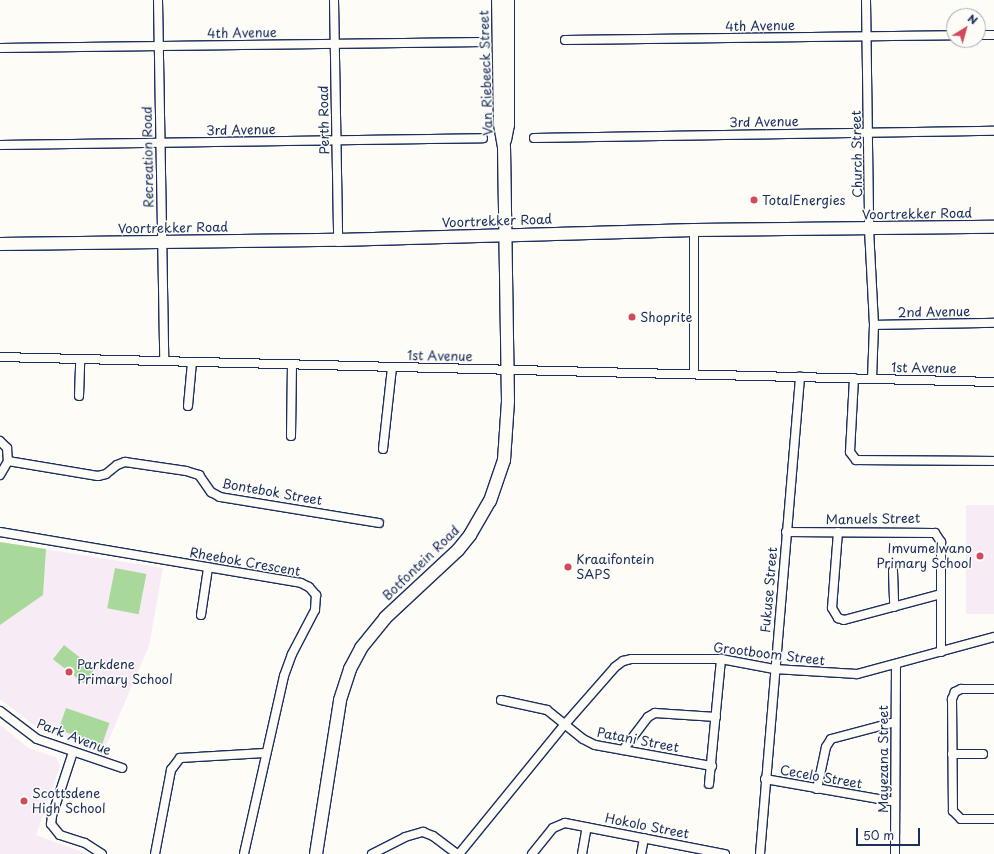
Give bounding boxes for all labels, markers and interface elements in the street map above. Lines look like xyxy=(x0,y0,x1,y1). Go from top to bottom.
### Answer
north arrow xyxy=(946,8,986,48)
text: N xyxy=(964,9,982,28)
street label: Van Riebeeck Street xyxy=(476,10,496,136)
street label: 4th Avenue xyxy=(725,18,795,34)
street label: 4th Avenue xyxy=(207,25,277,41)
street label: Perth Road xyxy=(316,85,332,155)
street label: Recreation Road xyxy=(139,106,157,208)
street label: Church Street xyxy=(848,110,866,198)
street label: 3rd Avenue xyxy=(728,114,800,130)
street label: 3rd Avenue xyxy=(205,122,277,138)
place label: TotalEnergies xyxy=(762,192,845,208)
marker: TotalEnergies xyxy=(749,195,759,205)
street label: Voortrekker Road xyxy=(862,205,972,223)
street label: Voortrekker Road xyxy=(442,211,552,231)
street label: Voortrekker Road xyxy=(118,219,228,237)
street label: 2nd Avenue xyxy=(897,304,971,320)
place label: Shoprite xyxy=(640,309,692,325)
marker: Shoprite xyxy=(627,312,637,322)
street label: 1st Avenue xyxy=(407,348,473,364)
street label: 1st Avenue xyxy=(891,360,957,376)
street label: Bontebok Street xyxy=(220,475,324,509)
street label: Manuels Street xyxy=(825,510,921,528)
street label: Botfontein Road xyxy=(379,522,463,604)
place label: Imvumelwano Primary School xyxy=(876,541,972,572)
street label: Rheebok Crescent xyxy=(188,545,302,579)
street label: Fukuse Street xyxy=(757,546,781,634)
marker: Imvumelwano Primary School xyxy=(975,551,985,561)
place label: Kraaifontein SAPS xyxy=(576,552,654,583)
marker: Kraaifontein SAPS xyxy=(563,562,573,572)
street label: Grootboom Street xyxy=(712,639,826,669)
place label: Parkdene Primary School xyxy=(77,657,173,688)
marker: Parkdene Primary School xyxy=(64,667,74,677)
street label: Mayezana Street xyxy=(875,705,891,813)
street label: Park Avenue xyxy=(35,716,113,758)
street label: Patani Street xyxy=(596,724,680,756)
street label: Cecelo Street xyxy=(779,762,863,792)
place label: Scottsdene High School xyxy=(32,786,106,817)
marker: Scottsdene High School xyxy=(19,796,29,806)
street label: Hokolo Street xyxy=(603,810,691,842)
scale bar xyxy=(858,820,922,846)
text: 50 m xyxy=(863,826,894,844)

